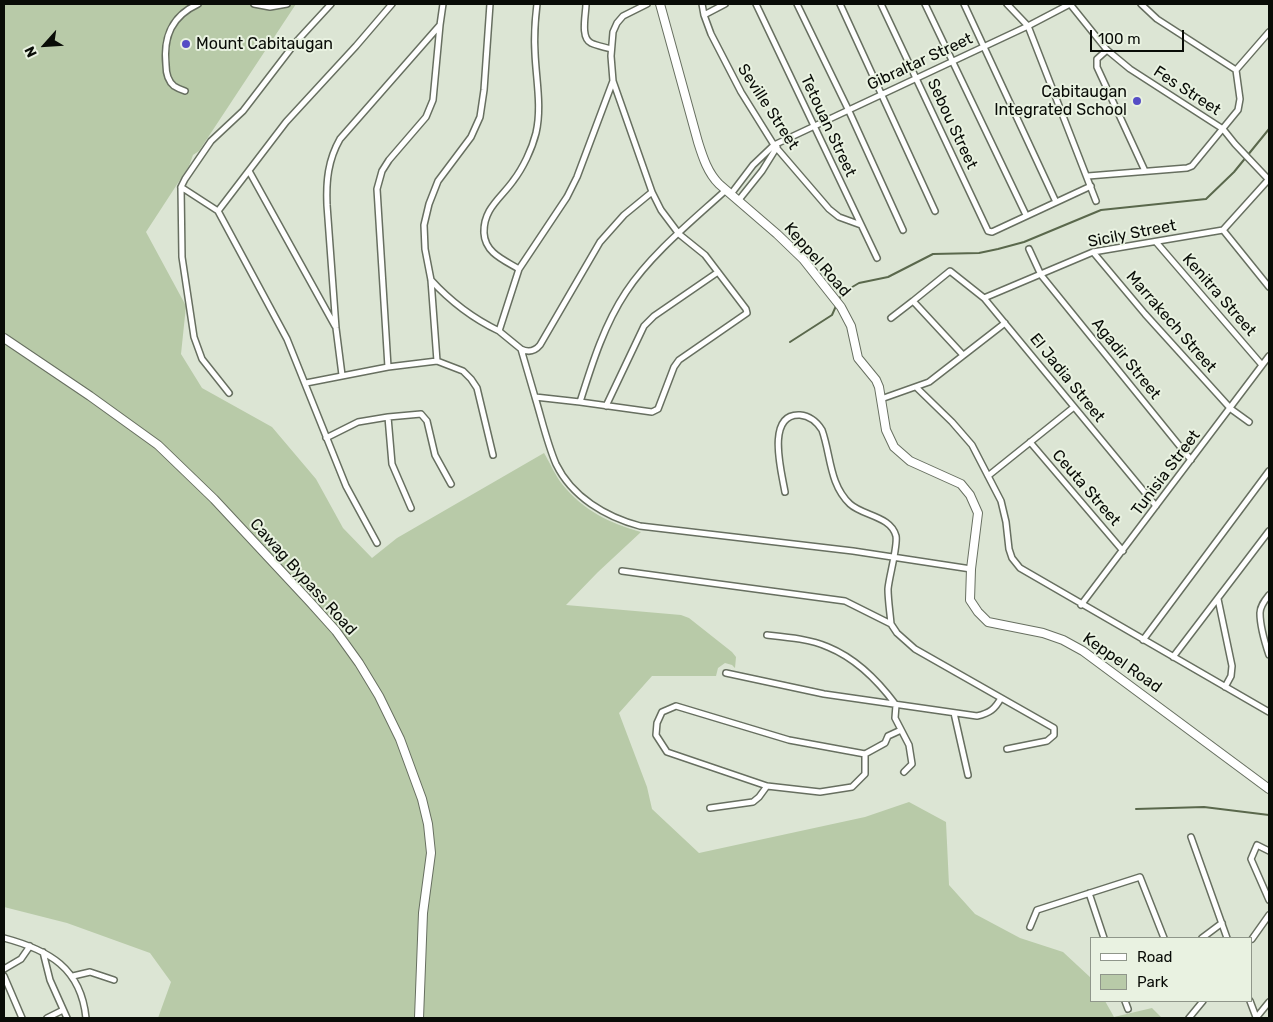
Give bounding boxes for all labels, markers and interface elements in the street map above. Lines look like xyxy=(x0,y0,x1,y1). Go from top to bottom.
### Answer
north arrow xyxy=(20,20,70,70)
scale bar xyxy=(1093,20,1187,52)
street label: Gibraltar Street xyxy=(864,29,976,95)
text: 100 m xyxy=(1098,30,1140,48)
place label: Mount Cabitaugan xyxy=(196,34,333,54)
marker: Mount Cabitaugan xyxy=(180,38,192,50)
text: N xyxy=(21,44,41,60)
street label: Seville Street xyxy=(733,61,803,153)
street label: Fes Street xyxy=(1150,62,1224,120)
street label: Tetouan Street xyxy=(796,72,860,180)
street label: Sebou Street xyxy=(923,76,981,172)
place label: Cabitaugan Integrated School xyxy=(994,82,1127,120)
marker: Cabitaugan Integrated School xyxy=(1131,95,1143,107)
street label: Sicily Street xyxy=(1086,216,1178,252)
street label: Keppel Road xyxy=(780,219,854,301)
street label: Kenitra Street xyxy=(1178,250,1260,340)
street label: Marrakech Street xyxy=(1122,267,1220,377)
street label: Agadir Street xyxy=(1087,315,1165,403)
street label: El Jadia Street xyxy=(1025,330,1109,426)
street label: Tunisia Street xyxy=(1128,426,1204,520)
street label: Ceuta Street xyxy=(1048,446,1124,530)
street label: Cawag Bypass Road xyxy=(246,515,360,639)
street label: Keppel Road xyxy=(1079,629,1165,697)
legend xyxy=(1090,937,1253,1002)
text: Road xyxy=(1137,948,1173,966)
text: Park xyxy=(1137,973,1168,991)

